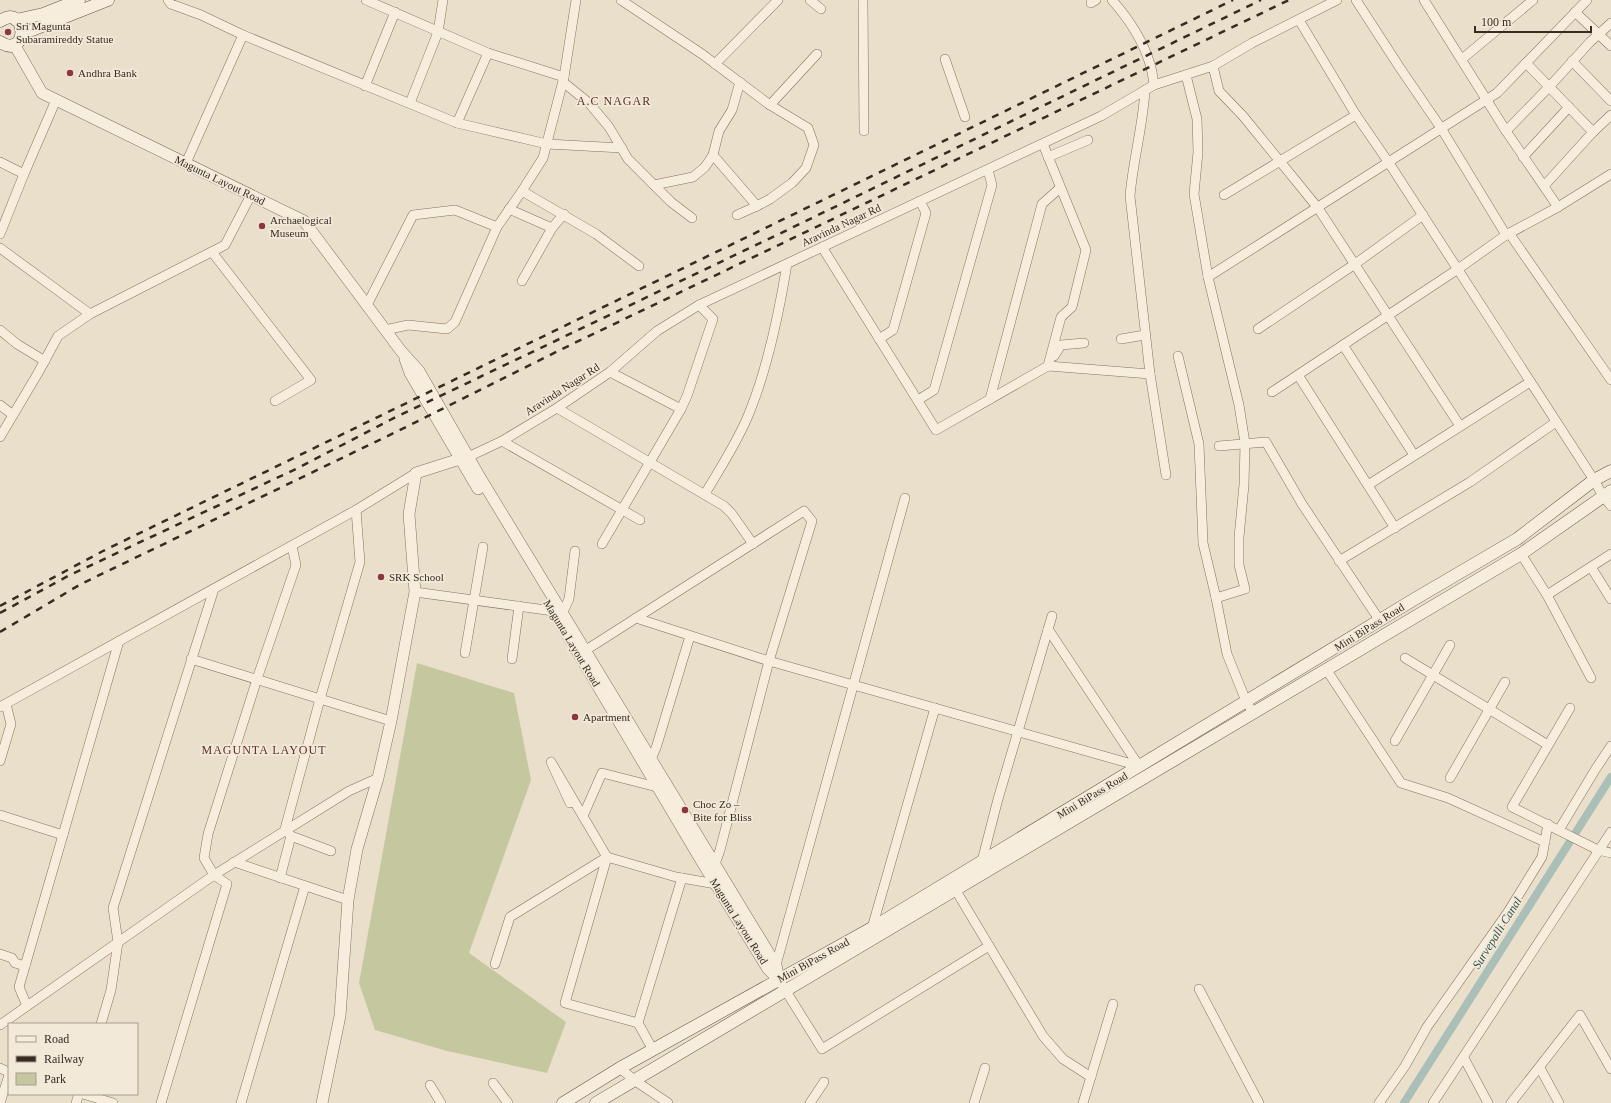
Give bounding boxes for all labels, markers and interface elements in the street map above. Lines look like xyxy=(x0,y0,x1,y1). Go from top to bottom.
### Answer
scale bar xyxy=(1475,8,1591,34)
text: 100 m xyxy=(1481,15,1512,29)
place label: Sri Magunta Subaramireddy Statue xyxy=(16,20,114,45)
marker: Sri Magunta Subaramireddy Statue xyxy=(3,27,13,37)
place label: Andhra Bank xyxy=(78,67,137,79)
marker: Andhra Bank xyxy=(65,68,75,78)
district label: A.C NAGAR xyxy=(577,94,651,108)
street label: Magunta Layout Road xyxy=(173,153,268,207)
street label: Aravinda Nagar Rd xyxy=(799,201,883,249)
place label: Archaelogical Museum xyxy=(270,214,332,239)
marker: Archaelogical Museum xyxy=(257,221,267,231)
street label: Aravinda Nagar Rd xyxy=(523,360,602,417)
place label: SRK School xyxy=(389,571,444,583)
marker: SRK School xyxy=(376,572,386,582)
street label: Magunta Layout Road xyxy=(541,597,603,689)
street label: Mini BiPass Road xyxy=(1332,600,1407,653)
place label: Apartment xyxy=(583,711,630,723)
marker: Apartment xyxy=(570,712,580,722)
district label: MAGUNTA LAYOUT xyxy=(202,743,326,757)
street label: Mini BiPass Road xyxy=(1055,769,1130,821)
place label: Choc Zo – Bite for Bliss xyxy=(693,798,752,823)
marker: Choc Zo – Bite for Bliss xyxy=(680,805,690,815)
street label: Magunta Layout Road xyxy=(708,876,771,967)
water label: Survepalli Canal xyxy=(1469,894,1525,971)
street label: Mini BiPass Road xyxy=(775,935,851,985)
legend xyxy=(8,1023,138,1095)
text: Road xyxy=(44,1032,69,1046)
text: Railway xyxy=(44,1052,84,1066)
text: Park xyxy=(44,1072,66,1086)

